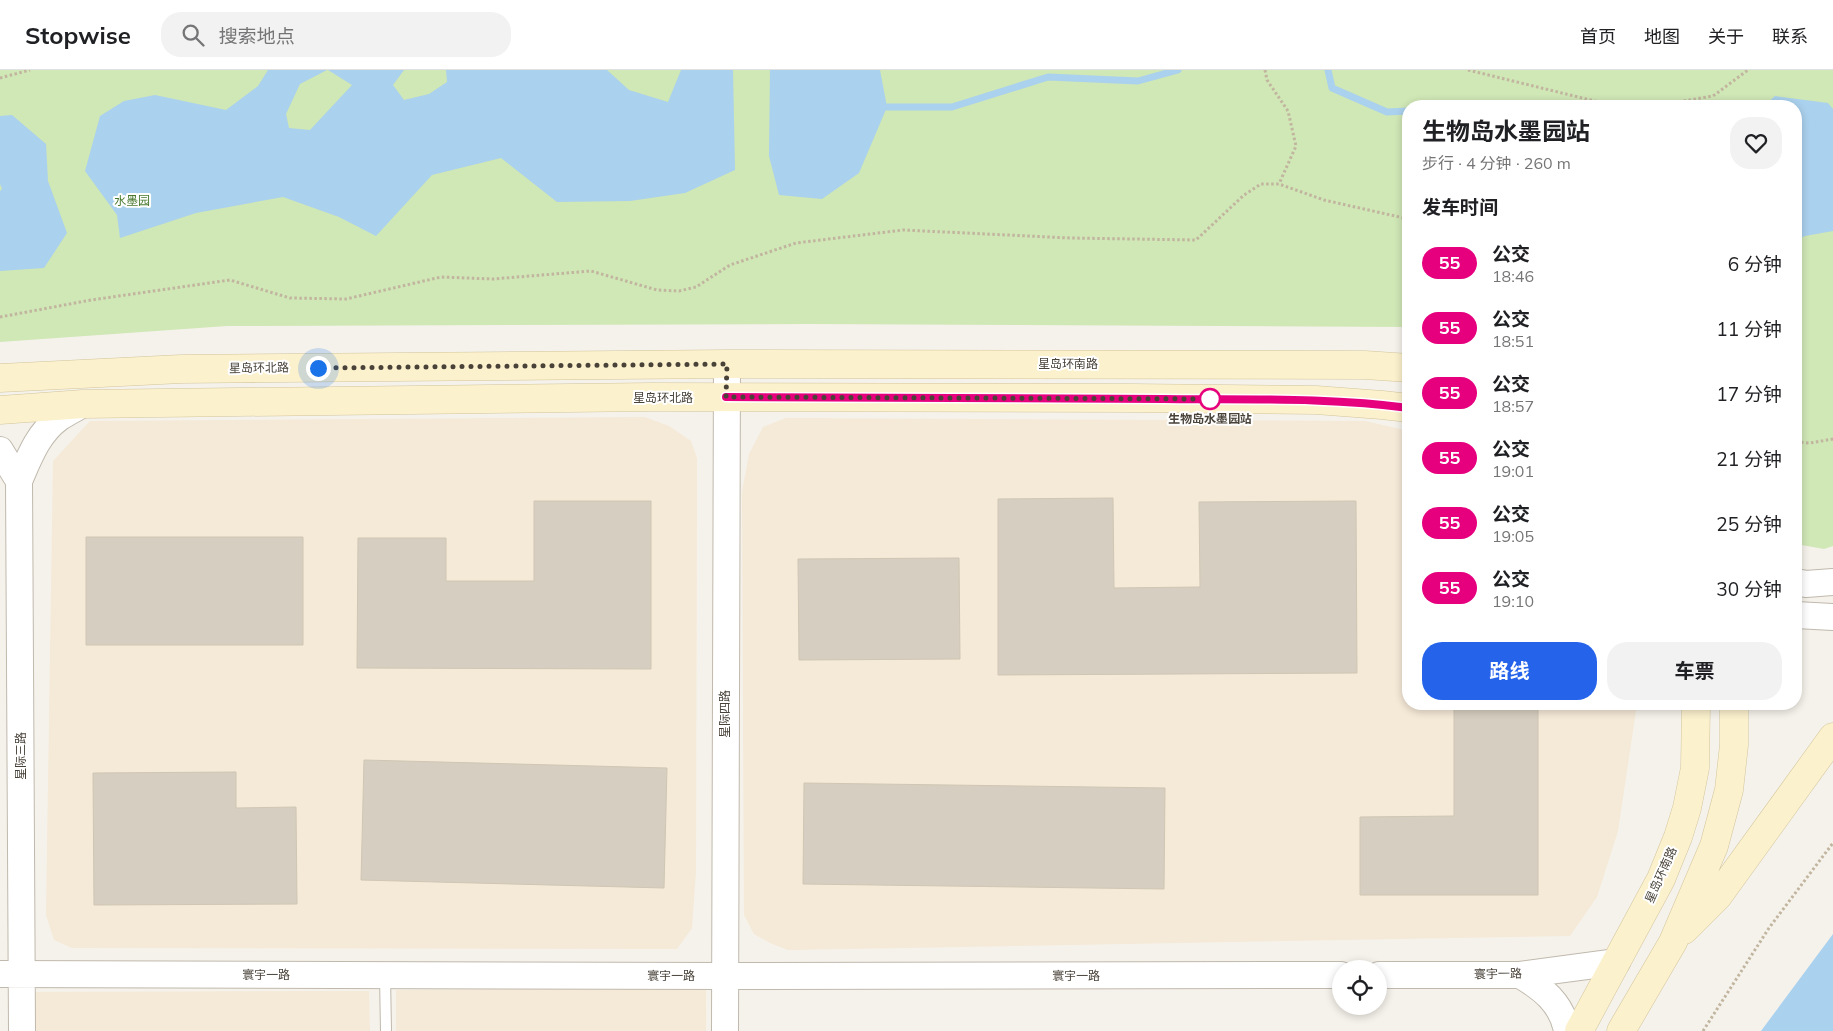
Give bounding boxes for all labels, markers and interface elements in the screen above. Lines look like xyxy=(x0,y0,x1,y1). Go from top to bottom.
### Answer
search box xyxy=(161,12,511,57)
text: Stopwise xyxy=(25,20,131,50)
icon: search xyxy=(179,21,207,49)
text: 搜索地点 xyxy=(219,24,295,48)
text: 首页 xyxy=(1580,25,1616,48)
text: 地图 xyxy=(1644,25,1680,48)
text: 关于 xyxy=(1708,25,1744,48)
text: 联系 xyxy=(1772,25,1808,48)
text: 生物岛水墨园站 xyxy=(1422,116,1590,146)
button: heart xyxy=(1730,117,1782,169)
text: 步行 · 4 分钟 · 260 m xyxy=(1422,153,1571,173)
park label: 水墨园 xyxy=(114,193,150,208)
text: 发车时间 xyxy=(1422,195,1498,219)
text: 公交 xyxy=(1492,242,1530,266)
text: 55 xyxy=(1439,251,1460,274)
text: 6 分钟 xyxy=(1728,252,1782,276)
text: 18:46 xyxy=(1492,266,1534,286)
text: 公交 xyxy=(1492,307,1530,331)
text: 55 xyxy=(1439,316,1460,339)
text: 11 分钟 xyxy=(1716,317,1782,341)
text: 18:51 xyxy=(1492,331,1534,351)
your location xyxy=(306,356,331,381)
street label: 星岛环南路 xyxy=(1038,356,1098,371)
street label: 星岛环北路 xyxy=(229,359,289,376)
text: 公交 xyxy=(1492,372,1530,396)
text: 55 xyxy=(1439,381,1460,404)
text: 17 分钟 xyxy=(1716,382,1782,406)
marker: 生物岛水墨园站 xyxy=(1199,388,1221,410)
street label: 星岛环北路 xyxy=(633,390,693,405)
text: 18:57 xyxy=(1492,396,1534,416)
place label: 生物岛水墨园站 xyxy=(1168,411,1252,426)
text: 公交 xyxy=(1492,437,1530,461)
text: 55 xyxy=(1439,446,1460,469)
text: 21 分钟 xyxy=(1716,447,1782,471)
text: 19:01 xyxy=(1492,461,1534,481)
text: 公交 xyxy=(1492,502,1530,526)
text: 55 xyxy=(1439,511,1460,534)
text: 25 分钟 xyxy=(1716,512,1782,536)
text: 19:05 xyxy=(1492,526,1534,546)
text: 公交 xyxy=(1492,567,1530,591)
text: 55 xyxy=(1439,576,1460,599)
text: 30 分钟 xyxy=(1716,577,1782,601)
text: 19:10 xyxy=(1492,591,1534,611)
button: 路线 xyxy=(1422,642,1597,700)
button: 车票 xyxy=(1607,642,1782,700)
street label: 星际四路 xyxy=(717,690,732,738)
street label: 星际三路 xyxy=(13,732,28,780)
street label: 星岛环南路 xyxy=(1641,844,1680,905)
map controls xyxy=(1332,960,1387,1015)
button: locate xyxy=(1332,960,1387,1015)
street label: 寰宇一路 xyxy=(1474,966,1522,981)
street label: 寰宇一路 xyxy=(242,967,290,982)
street label: 寰宇一路 xyxy=(647,968,695,983)
street label: 寰宇一路 xyxy=(1052,968,1100,983)

